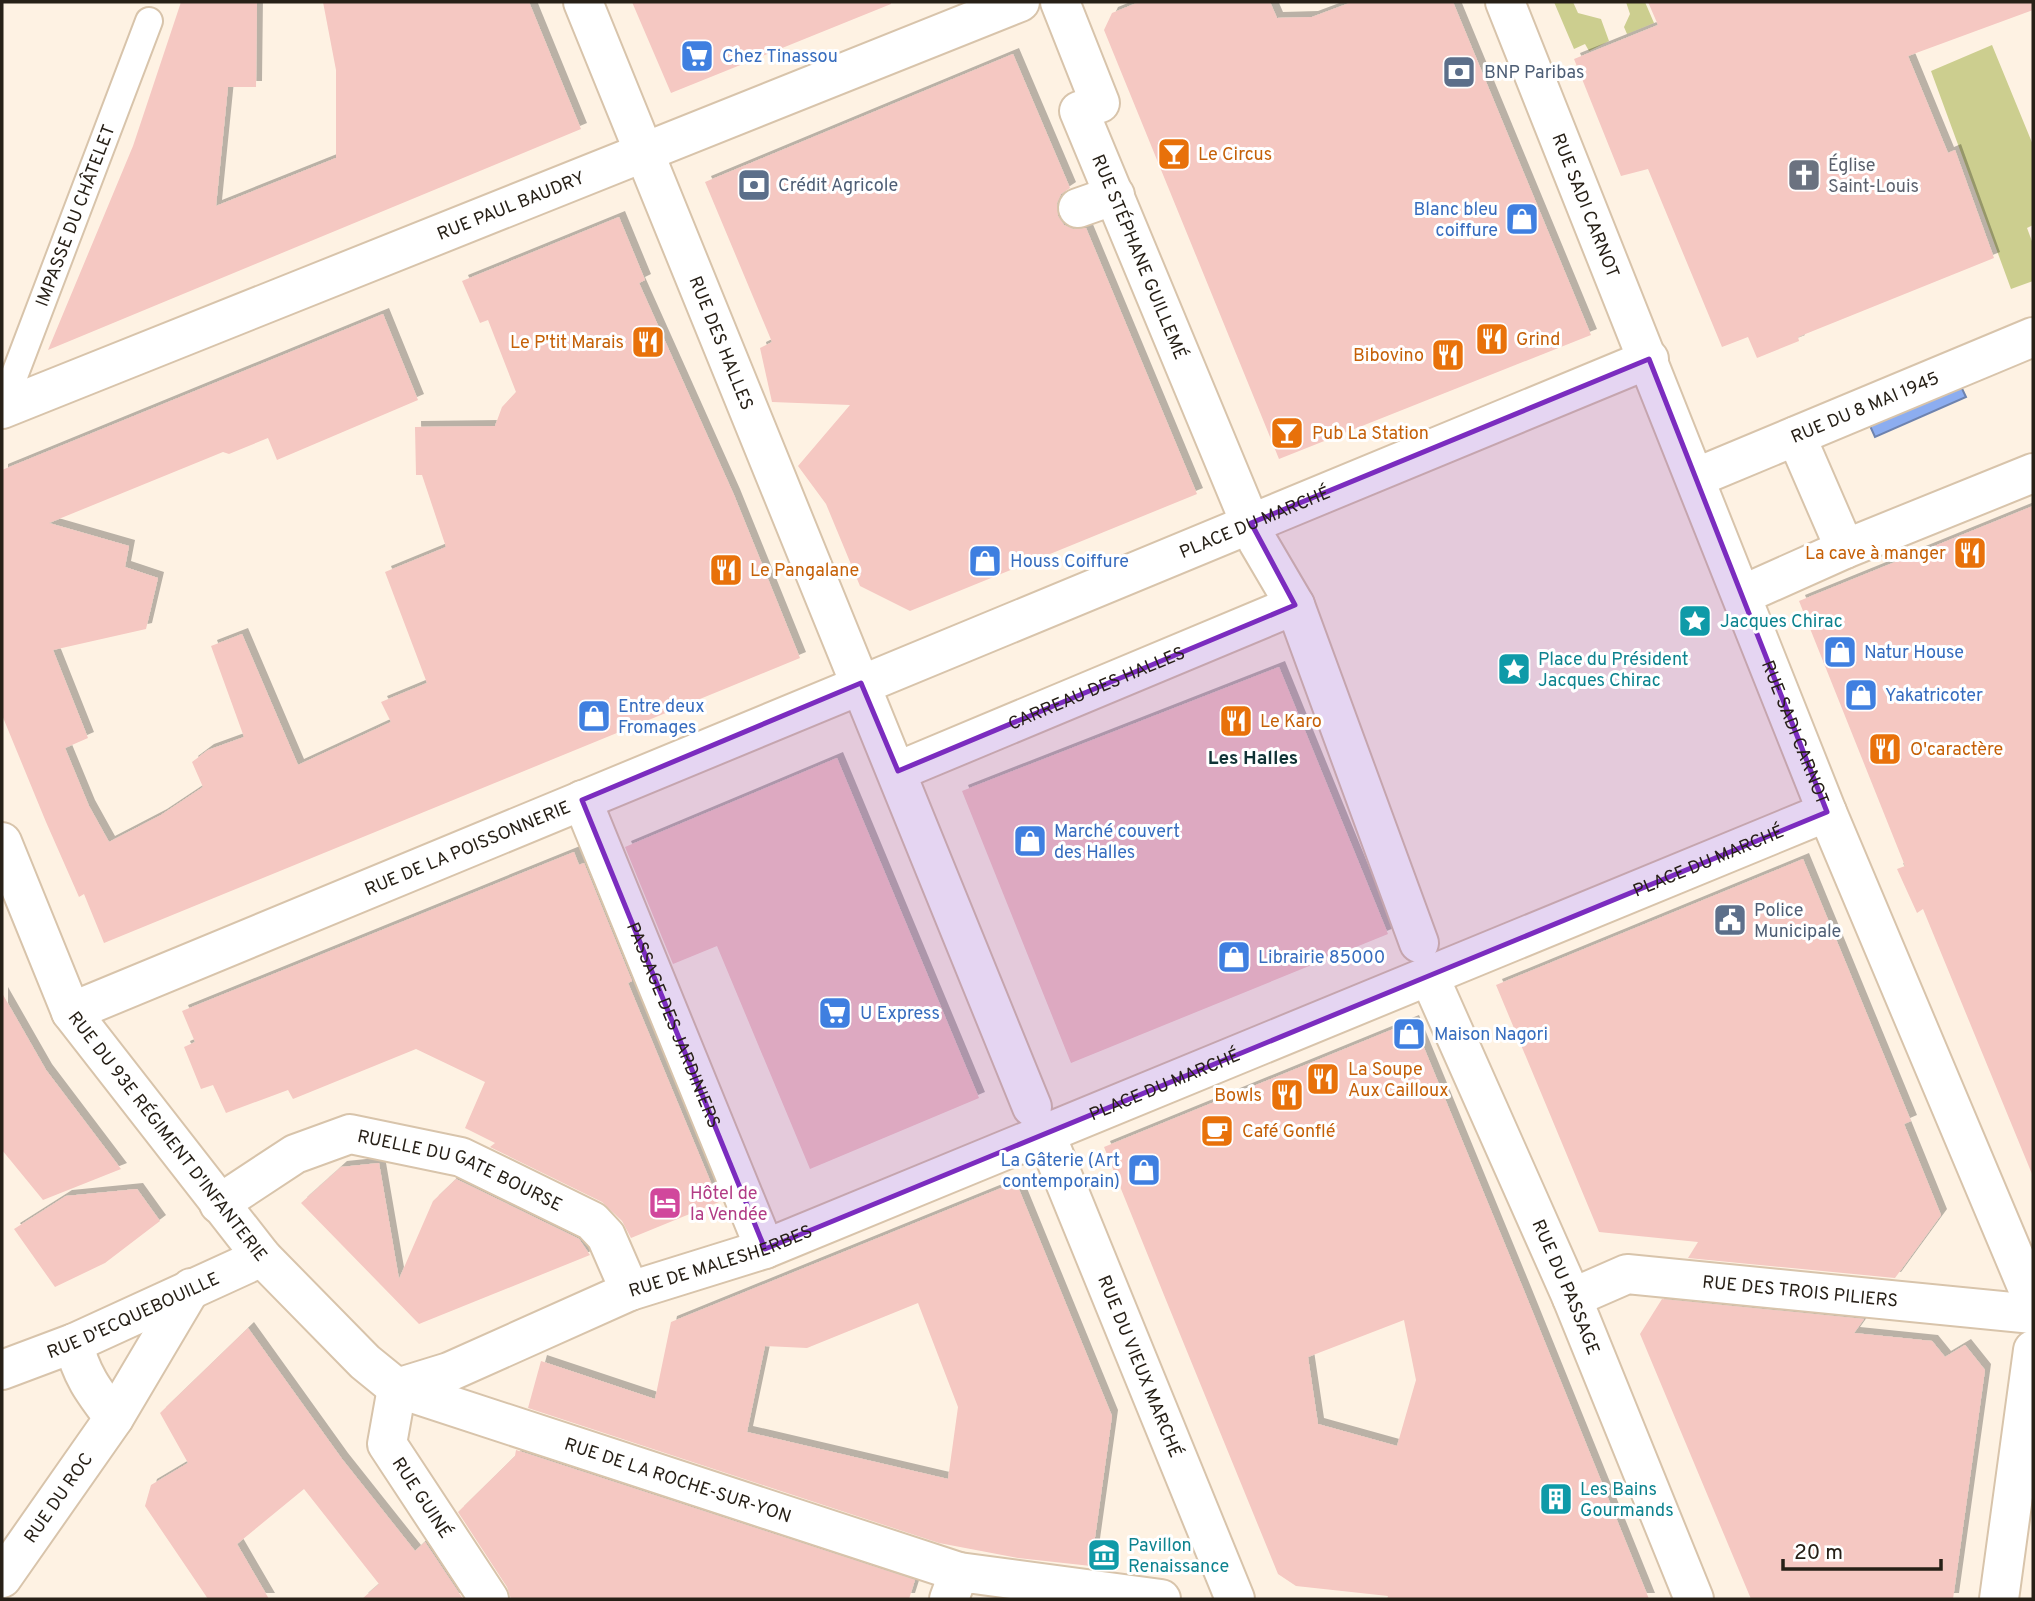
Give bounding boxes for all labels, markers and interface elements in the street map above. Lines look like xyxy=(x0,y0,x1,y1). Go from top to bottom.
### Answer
supermarket icon: Chez Tinassou xyxy=(678,37,716,75)
place label: Chez Tinassou xyxy=(722,46,838,69)
bank icon: BNP Paribas xyxy=(1440,53,1478,91)
place label: BNP Paribas xyxy=(1484,62,1584,85)
street label: IMPASSE DU CHÂTELET xyxy=(32,122,122,310)
street label: RUE SADI CARNOT xyxy=(1545,130,1624,282)
bar icon: Le Circus xyxy=(1155,135,1193,173)
place label: Le Circus xyxy=(1198,144,1272,167)
street label: RUE STÉPHANE GUILLEMÉ xyxy=(1085,151,1193,363)
place label: Église Saint-Louis xyxy=(1828,153,1919,199)
church icon: Église Saint-Louis xyxy=(1785,156,1823,194)
bank icon: Crédit Agricole xyxy=(735,166,773,204)
street label: RUE PAUL BAUDRY xyxy=(434,167,589,247)
place label: Crédit Agricole xyxy=(778,175,898,198)
place label: Blanc bleu coiffure xyxy=(1413,199,1498,243)
shop icon: Blanc bleu coiffure xyxy=(1503,200,1541,238)
street label: RUE DES HALLES xyxy=(683,273,758,414)
restaurant icon: Grind xyxy=(1473,320,1511,358)
restaurant icon: Le P'tit Marais xyxy=(629,323,667,361)
place label: Grind xyxy=(1516,329,1560,352)
place label: Le P'tit Marais xyxy=(510,332,624,355)
restaurant icon: Bibovino xyxy=(1429,336,1467,374)
place label: Bibovino xyxy=(1353,345,1424,368)
street label: RUE DU 8 MAI 1945 xyxy=(1788,367,1943,450)
bar icon: Pub La Station xyxy=(1268,414,1306,452)
place label: Pub La Station xyxy=(1312,423,1429,446)
street label: PLACE DU MARCHÉ xyxy=(1176,480,1334,565)
restaurant icon: La cave à manger xyxy=(1951,534,1989,572)
shop icon: Houss Coiffure xyxy=(966,542,1004,580)
place label: La cave à manger xyxy=(1805,543,1946,566)
restaurant icon: Le Pangalane xyxy=(707,551,745,589)
place label: Houss Coiffure xyxy=(1010,551,1129,574)
place label: Le Pangalane xyxy=(750,560,859,583)
place icon: Jacques Chirac xyxy=(1676,602,1714,640)
place label: Jacques Chirac xyxy=(1720,611,1843,634)
shop icon: Natur House xyxy=(1821,633,1859,671)
street label: CARREAU DES HALLES xyxy=(1005,642,1189,737)
place label: Natur House xyxy=(1864,642,1964,665)
place label: Place du Président Jacques Chirac xyxy=(1538,649,1689,693)
place icon: Place du Président Jacques Chirac xyxy=(1495,650,1533,688)
street label: RUE SADI CARNOT xyxy=(1755,657,1833,809)
shop icon: Yakatricoter xyxy=(1842,676,1880,714)
place label: Yakatricoter xyxy=(1885,685,1983,708)
place label: Entre deux Fromages xyxy=(618,696,704,740)
shop icon: Entre deux Fromages xyxy=(575,697,613,735)
restaurant icon: Le Karo xyxy=(1217,702,1255,740)
place label: Le Karo xyxy=(1260,711,1322,734)
restaurant icon: O'caractère xyxy=(1866,730,1904,768)
place label: O'caractère xyxy=(1910,739,2003,762)
district label: Les Halles xyxy=(1208,747,1298,771)
street label: RUE DE LA POISSONNERIE xyxy=(362,797,574,902)
street label: PLACE DU MARCHÉ xyxy=(1630,819,1788,904)
place label: Marché couvert des Halles xyxy=(1054,821,1180,865)
shop icon: Marché couvert des Halles xyxy=(1011,822,1049,860)
place label: Police Municipale xyxy=(1754,900,1841,944)
public building icon: Police Municipale xyxy=(1711,901,1749,939)
street label: PASSAGE DES JARDINIERS xyxy=(620,919,725,1132)
shop icon: Librairie 85000 xyxy=(1215,938,1253,976)
place label: Librairie 85000 xyxy=(1258,947,1385,970)
supermarket icon: U Express xyxy=(816,994,854,1032)
place label: U Express xyxy=(860,1003,940,1026)
street label: RUE DU 93E RÉGIMENT D'INFANTERIE xyxy=(62,1007,271,1267)
shop icon: Maison Nagori xyxy=(1390,1015,1428,1053)
place label: Maison Nagori xyxy=(1434,1024,1548,1047)
street label: PLACE DU MARCHÉ xyxy=(1086,1043,1244,1127)
place label: La Soupe Aux Cailloux xyxy=(1348,1059,1449,1103)
restaurant icon: La Soupe Aux Cailloux xyxy=(1304,1060,1342,1098)
restaurant icon: Bowls xyxy=(1268,1076,1306,1114)
place label: Bowls xyxy=(1214,1085,1262,1108)
cafe icon: Café Gonflé xyxy=(1198,1112,1236,1150)
place label: Café Gonflé xyxy=(1242,1121,1335,1144)
street label: RUELLE DU GATE BOURSE xyxy=(355,1126,566,1218)
place label: La Gâterie (Art contemporain) xyxy=(1000,1150,1120,1194)
shop icon: La Gâterie (Art contemporain) xyxy=(1125,1151,1163,1189)
place label: Hôtel de la Vendée xyxy=(690,1183,767,1227)
hotel icon: Hôtel de la Vendée xyxy=(646,1184,684,1222)
street label: RUE DU PASSAGE xyxy=(1526,1216,1604,1359)
street label: RUE DE MALESHERBES xyxy=(626,1221,816,1304)
street label: RUE D'ECQUEBOUILLE xyxy=(44,1268,223,1365)
street label: RUE DES TROIS PILIERS xyxy=(1701,1271,1899,1314)
street label: RUE DU VIEUX MARCHÉ xyxy=(1091,1272,1188,1462)
street label: RUE DE LA ROCHE-SUR-YON xyxy=(561,1434,794,1529)
street label: RUE DU ROC xyxy=(20,1449,99,1548)
street label: RUE GUINÉ xyxy=(386,1453,458,1543)
place label: Les Bains Gourmands xyxy=(1580,1479,1674,1523)
building icon: Les Bains Gourmands xyxy=(1537,1480,1575,1518)
scale bar xyxy=(1783,1528,1940,1572)
place label: Pavillon Renaissance xyxy=(1128,1535,1229,1579)
museum icon: Pavillon Renaissance xyxy=(1085,1536,1123,1574)
text: 20 m xyxy=(1794,1540,1843,1567)

